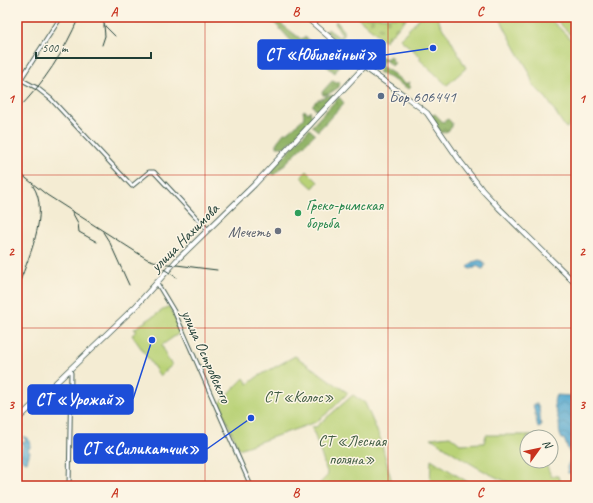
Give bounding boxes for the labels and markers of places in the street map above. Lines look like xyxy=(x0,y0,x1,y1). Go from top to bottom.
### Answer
callout: СТ «Юбилейный» xyxy=(258,40,385,69)
place label: Бор 606441 xyxy=(389,87,457,107)
marker: Бор 606441 xyxy=(376,91,386,101)
place label: Греко-римская борьба xyxy=(306,195,385,233)
marker: Греко-римская борьба xyxy=(293,208,303,218)
place label: Мечеть xyxy=(228,222,271,242)
marker: Мечеть xyxy=(273,226,283,236)
callout: СТ «Урожай» xyxy=(28,385,133,414)
callout: СТ «Силикатчик» xyxy=(74,434,207,463)

